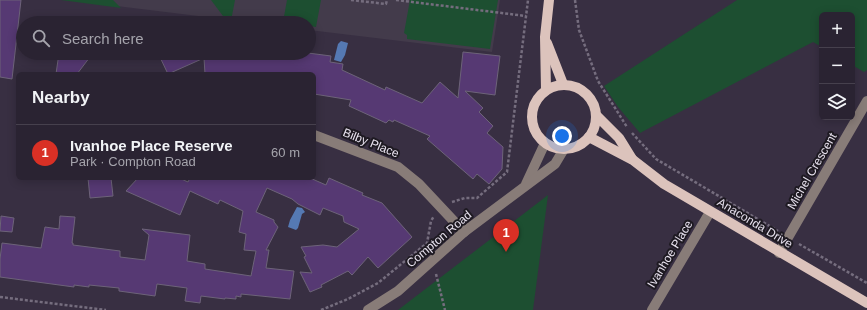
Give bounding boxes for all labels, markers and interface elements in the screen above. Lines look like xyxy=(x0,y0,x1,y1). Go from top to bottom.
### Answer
map controls xyxy=(819,12,855,120)
button: + xyxy=(819,12,855,48)
search box xyxy=(16,16,316,60)
icon: search xyxy=(30,27,52,49)
text: Search here xyxy=(62,30,144,47)
button: − xyxy=(819,48,855,84)
button: layers xyxy=(819,84,855,120)
text: Nearby xyxy=(32,88,90,107)
street label: Bilby Place xyxy=(341,125,401,161)
your location xyxy=(552,126,572,146)
street label: Michel Crescent xyxy=(784,130,840,212)
text: Ivanhoe Place Reserve xyxy=(70,137,233,154)
text: 1 xyxy=(41,145,49,160)
text: 60 m xyxy=(271,145,300,160)
text: Park · Compton Road xyxy=(70,154,196,169)
street label: Anaconda Drive xyxy=(715,195,795,251)
street label: Compton Road xyxy=(404,208,474,270)
street label: Ivanhoe Place xyxy=(644,218,696,290)
pin: 1 xyxy=(493,219,519,252)

